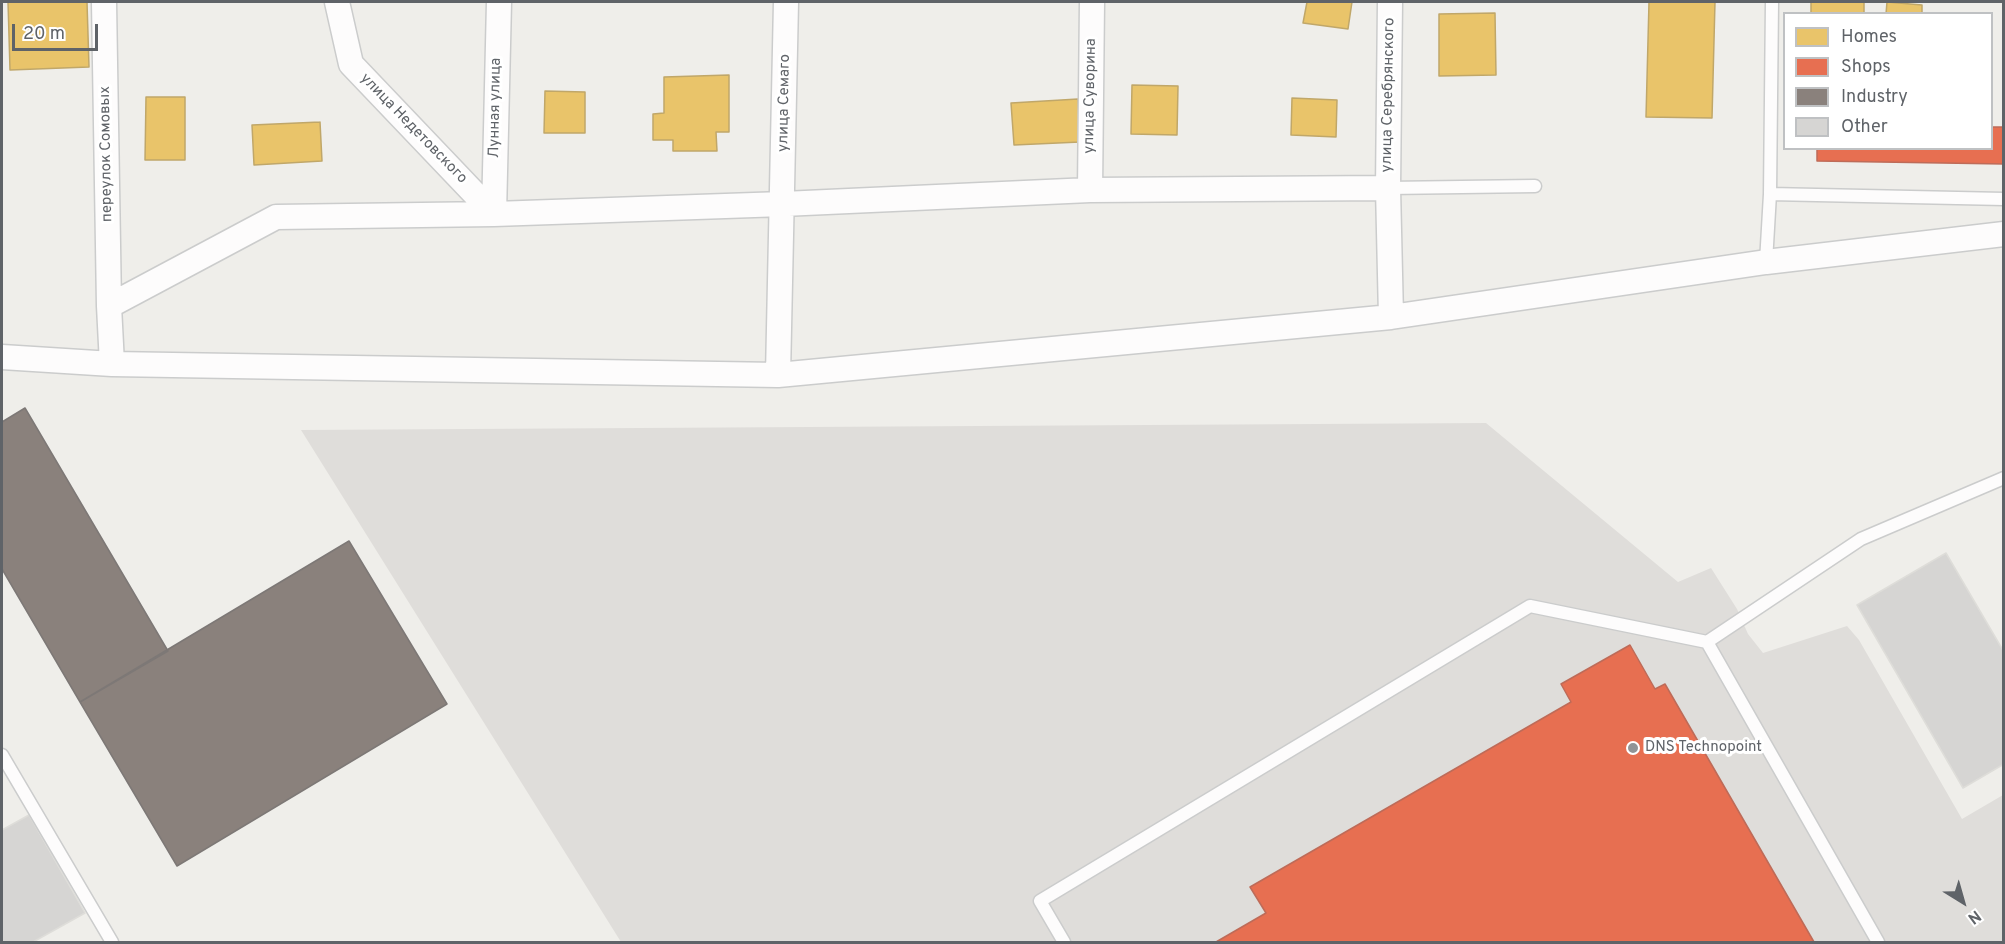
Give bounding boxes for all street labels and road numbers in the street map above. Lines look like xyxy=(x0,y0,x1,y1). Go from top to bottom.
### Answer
street label: улица Серебрянского xyxy=(1379,17,1399,173)
street label: улица Суворина xyxy=(1081,38,1101,154)
street label: улица Семаго xyxy=(775,54,795,152)
street label: Лунная улица xyxy=(486,58,506,158)
street label: улица Недетовского xyxy=(356,70,470,188)
street label: переулок Сомовых xyxy=(97,86,117,222)

